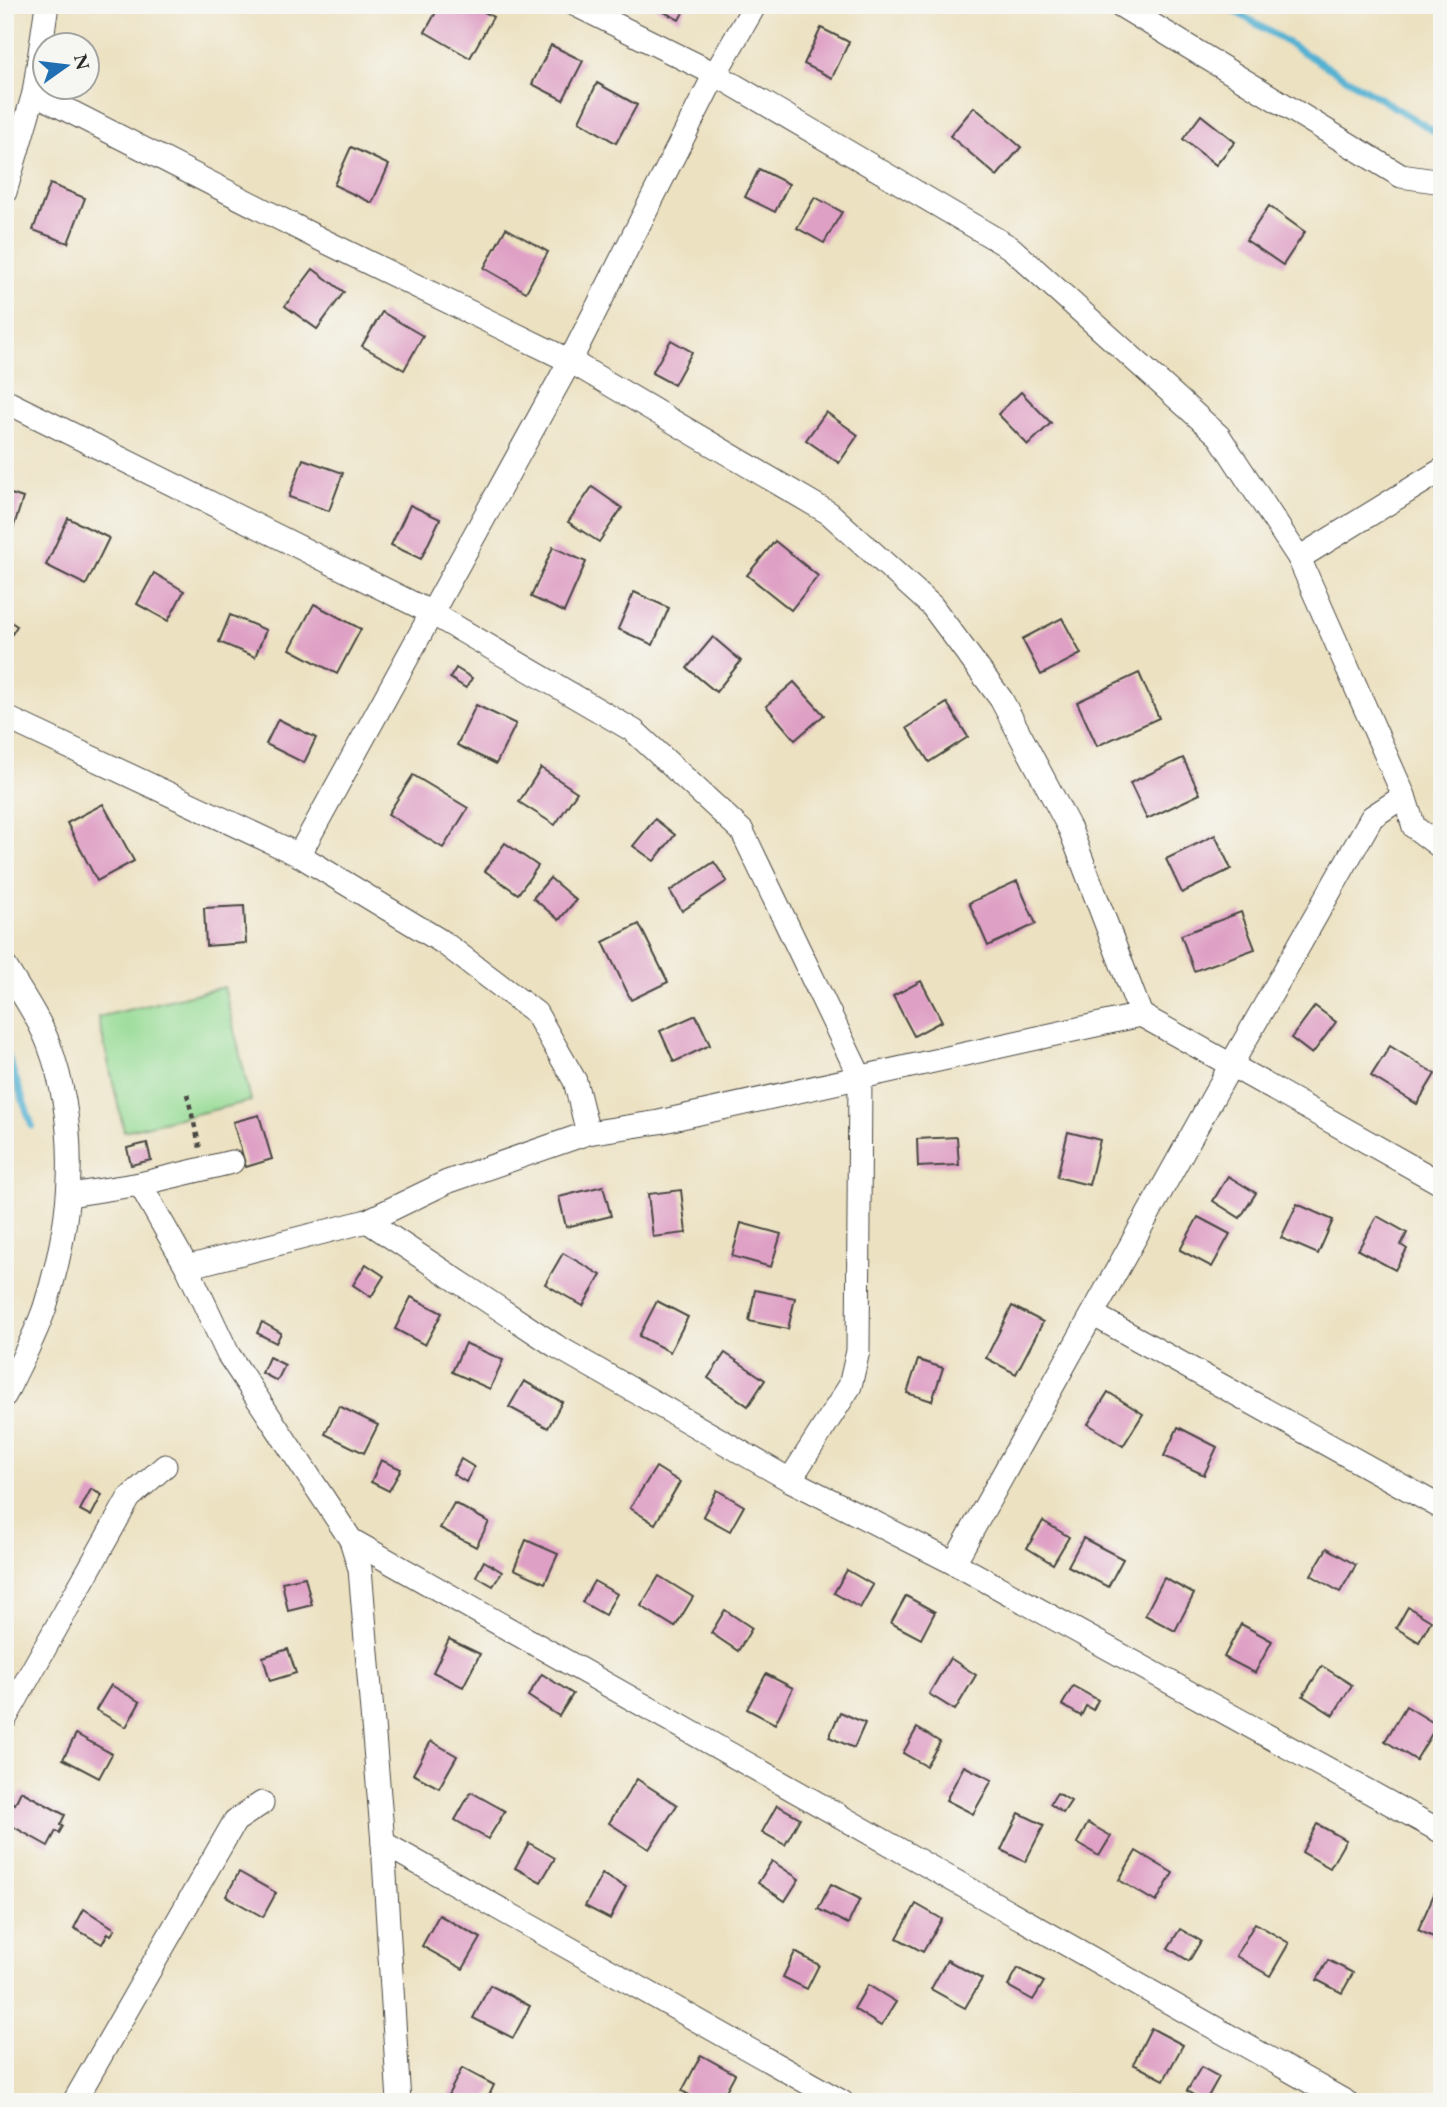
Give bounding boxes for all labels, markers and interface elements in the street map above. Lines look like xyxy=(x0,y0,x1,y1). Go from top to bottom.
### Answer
north arrow xyxy=(32,32,102,102)
text: N xyxy=(68,52,96,73)

